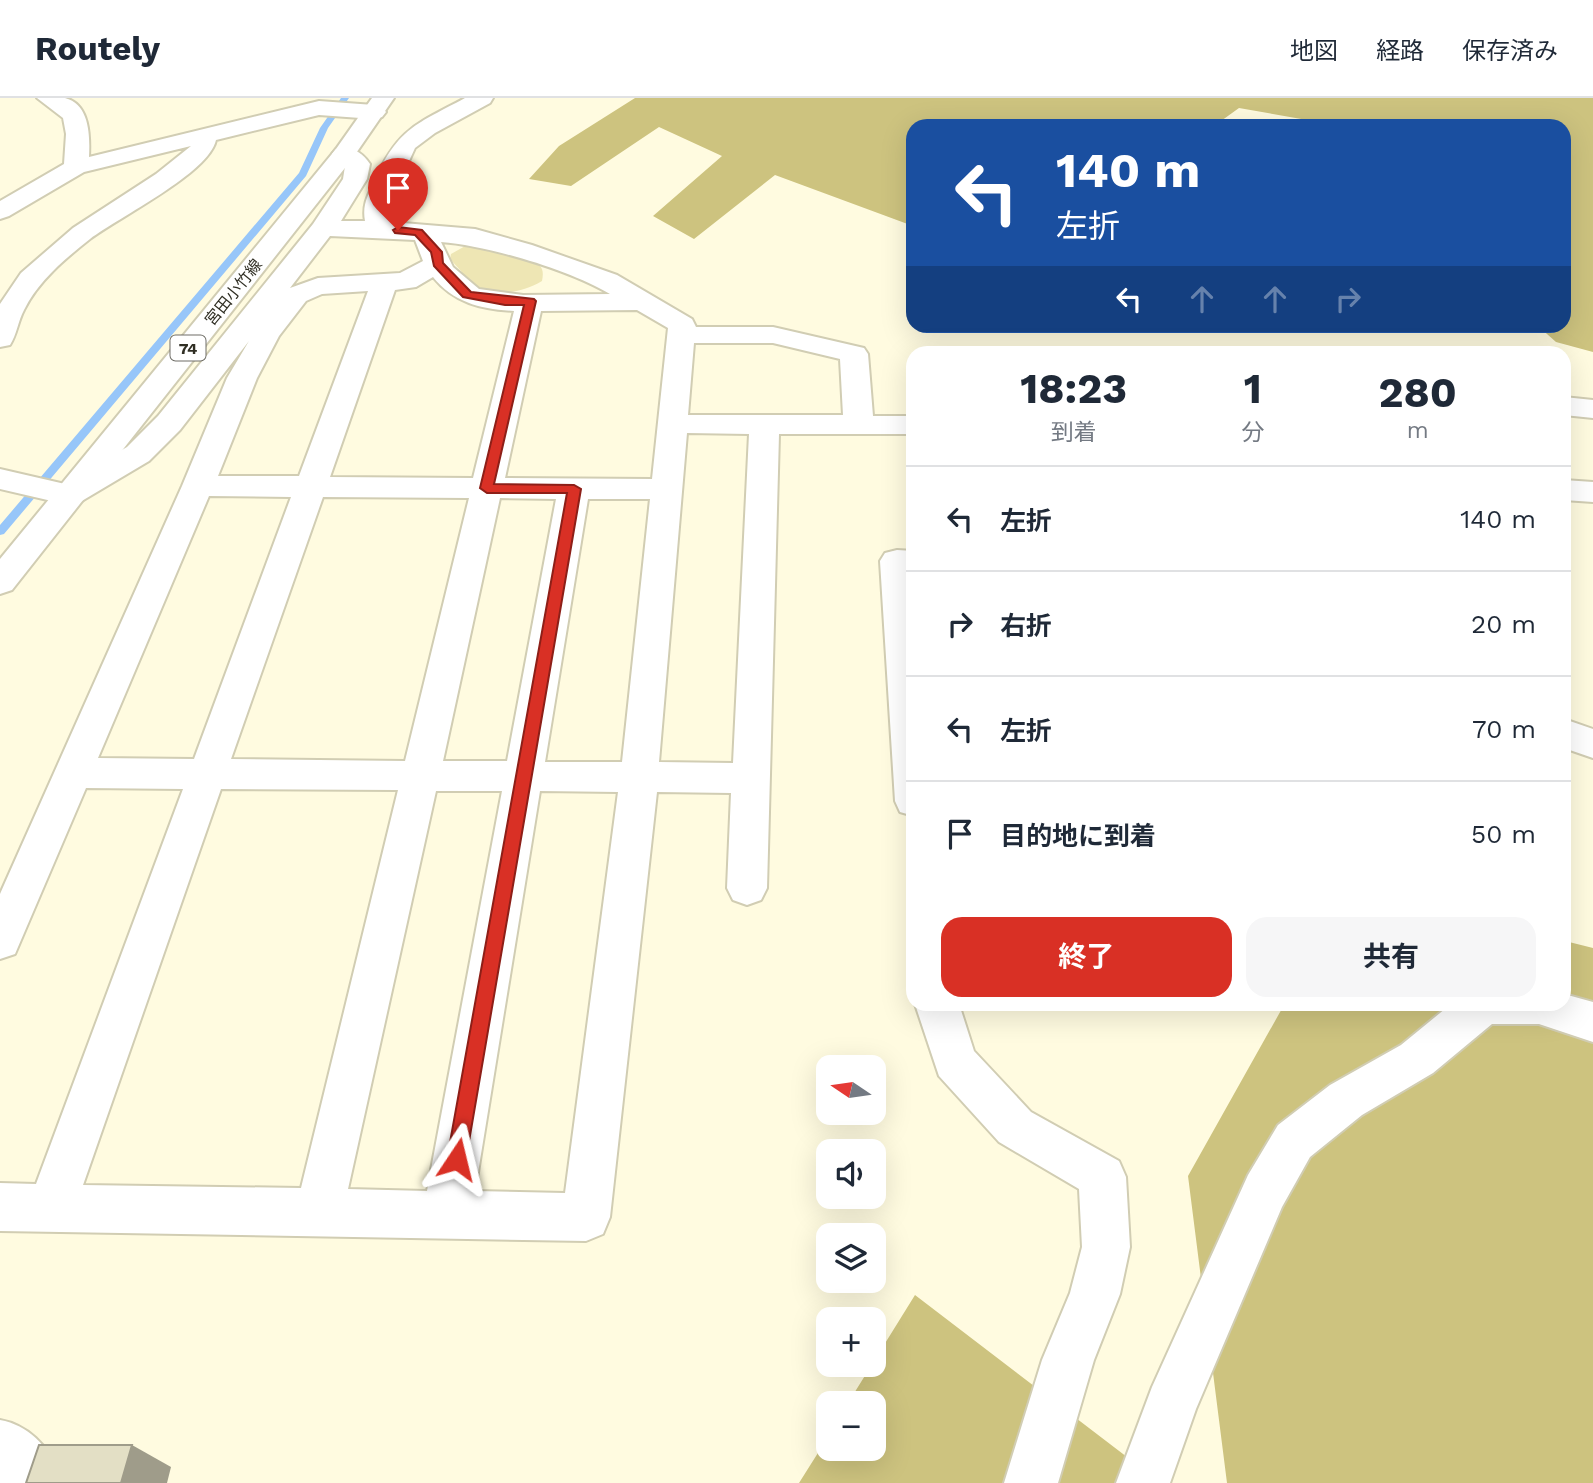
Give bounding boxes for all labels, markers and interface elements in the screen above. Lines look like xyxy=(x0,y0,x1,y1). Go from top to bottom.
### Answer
text: Routely xyxy=(35,29,160,68)
text: 地図 xyxy=(1290,37,1338,65)
text: 経路 xyxy=(1376,37,1424,65)
text: 保存済み xyxy=(1462,37,1558,65)
text: 140 m xyxy=(1056,141,1200,199)
icon: left xyxy=(941,147,1032,238)
pin xyxy=(368,158,428,230)
icon: arrive xyxy=(379,169,417,207)
text: 左折 xyxy=(1056,207,1120,245)
street label: 宮田小竹線 xyxy=(201,255,266,329)
icon: left xyxy=(1110,280,1148,318)
icon: ahead xyxy=(1183,280,1221,318)
icon: ahead xyxy=(1256,280,1294,318)
icon: right xyxy=(1329,280,1367,318)
road number: 74 xyxy=(170,336,206,360)
text: 18:23 xyxy=(1020,364,1127,413)
text: 1 xyxy=(1244,364,1262,413)
text: 280 xyxy=(1378,368,1457,417)
text: m xyxy=(1407,417,1429,444)
text: 到着 xyxy=(1051,419,1097,446)
text: 分 xyxy=(1241,419,1264,446)
icon: left xyxy=(941,500,979,538)
text: 140 m xyxy=(1460,504,1536,534)
text: 左折 xyxy=(1000,506,1052,536)
icon: right xyxy=(941,605,979,643)
text: 20 m xyxy=(1471,609,1536,639)
text: 右折 xyxy=(1000,611,1052,641)
icon: left xyxy=(941,710,979,748)
text: 70 m xyxy=(1472,714,1536,744)
text: 左折 xyxy=(1000,716,1052,746)
icon: arrive xyxy=(941,815,979,853)
text: 50 m xyxy=(1471,819,1536,849)
text: 目的地に到着 xyxy=(1000,821,1156,851)
button: 終了 xyxy=(941,917,1232,997)
button: 共有 xyxy=(1246,917,1536,997)
north arrow xyxy=(816,1055,886,1125)
map controls xyxy=(816,1055,886,1461)
position arrow xyxy=(420,1122,494,1196)
button: sound xyxy=(816,1139,886,1209)
button: layers xyxy=(816,1223,886,1293)
button: + xyxy=(816,1307,886,1377)
button: − xyxy=(816,1391,886,1461)

